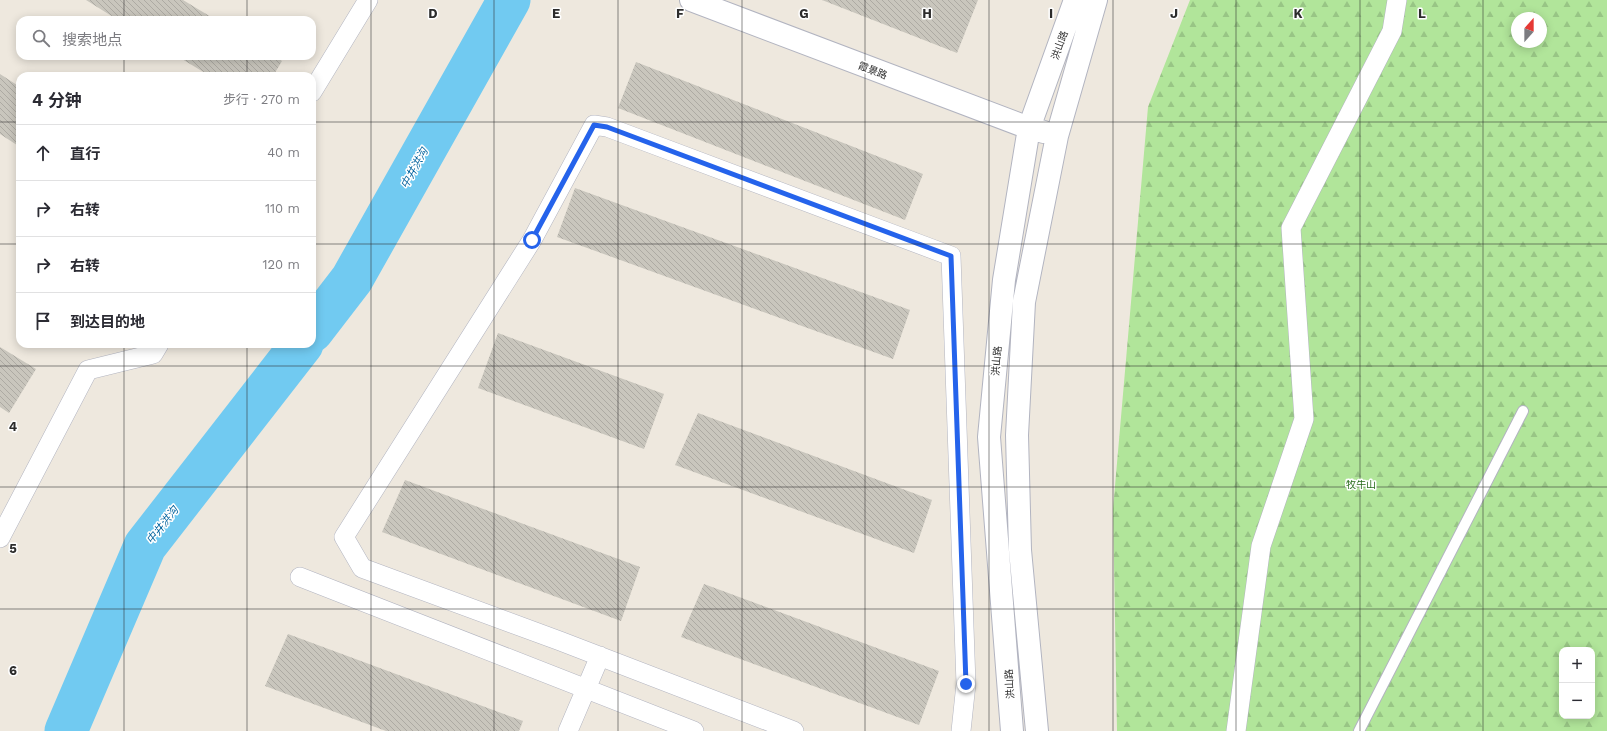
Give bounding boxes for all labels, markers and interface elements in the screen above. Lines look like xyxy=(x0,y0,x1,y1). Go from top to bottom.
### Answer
text: D xyxy=(428,6,438,21)
text: E xyxy=(552,6,560,21)
text: F xyxy=(676,6,684,21)
text: G xyxy=(799,6,809,21)
text: H xyxy=(922,6,932,21)
text: I xyxy=(1049,6,1053,21)
text: J xyxy=(1170,6,1178,21)
text: K xyxy=(1293,6,1303,21)
text: L xyxy=(1418,6,1426,21)
north arrow xyxy=(1511,12,1547,48)
search box xyxy=(16,16,316,60)
icon: search xyxy=(30,27,52,49)
street label: 洪山路 xyxy=(1049,29,1070,61)
text: 搜索地点 xyxy=(62,31,122,49)
street label: 霞景路 xyxy=(857,60,889,81)
text: 4 分钟 xyxy=(32,90,82,110)
text: 步行 · 270 m xyxy=(223,92,300,107)
icon: ahead xyxy=(32,142,54,164)
text: 直行 xyxy=(70,145,100,163)
text: 40 m xyxy=(267,145,300,160)
water label: 中井洪沟 xyxy=(398,145,431,191)
icon: right xyxy=(32,198,54,220)
text: 右转 xyxy=(70,201,100,219)
text: 110 m xyxy=(265,201,300,216)
route start xyxy=(523,231,541,249)
icon: right xyxy=(32,254,54,276)
text: 右转 xyxy=(70,257,100,275)
text: 120 m xyxy=(262,257,300,272)
icon: arrive xyxy=(32,310,54,332)
text: 到达目的地 xyxy=(70,313,145,331)
street label: 洪山路 xyxy=(990,346,1003,376)
text: 4 xyxy=(9,419,18,434)
park label: 牧牛山 xyxy=(1346,479,1376,490)
water label: 中井洪沟 xyxy=(144,503,182,547)
text: 5 xyxy=(9,541,17,556)
map controls xyxy=(1559,647,1595,719)
button: + xyxy=(1559,647,1595,683)
text: 6 xyxy=(9,663,17,678)
street label: 洪山路 xyxy=(1003,669,1016,699)
route end xyxy=(957,675,975,693)
button: − xyxy=(1559,683,1595,719)

